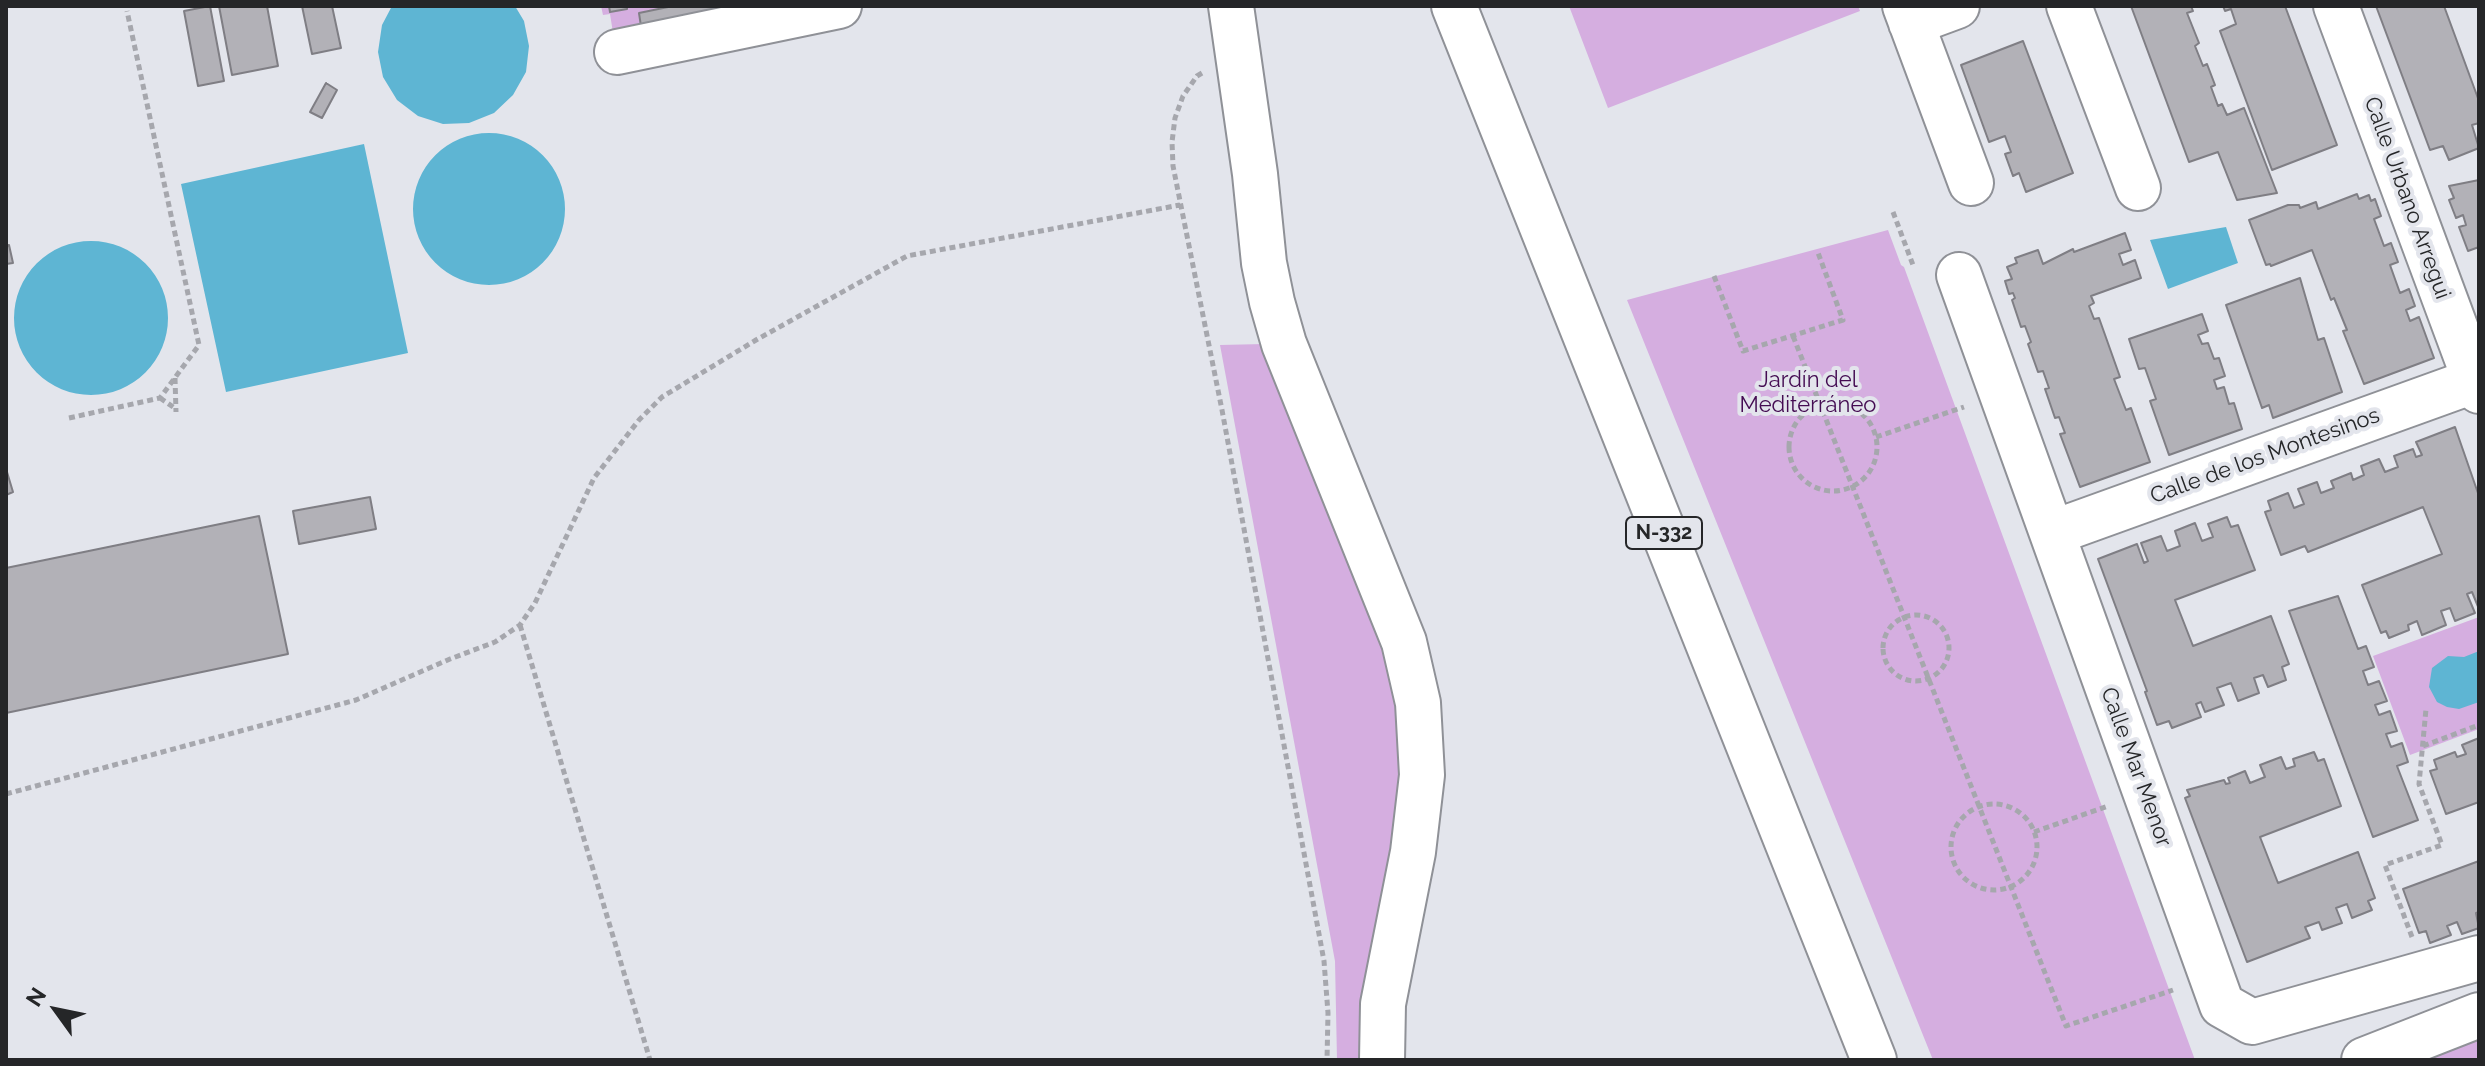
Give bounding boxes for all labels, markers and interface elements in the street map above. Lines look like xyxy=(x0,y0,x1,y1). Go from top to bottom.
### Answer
street label: Calle Urbano Arregui xyxy=(2358,93,2456,303)
park label: Jardín del Mediterráneo xyxy=(1740,367,1876,418)
street label: Calle de los Montesinos xyxy=(2147,402,2383,510)
road number: N-332 xyxy=(1626,517,1702,549)
street label: Calle Mar Menor xyxy=(2095,684,2177,850)
north arrow xyxy=(16,970,96,1050)
text: N xyxy=(20,983,51,1011)

